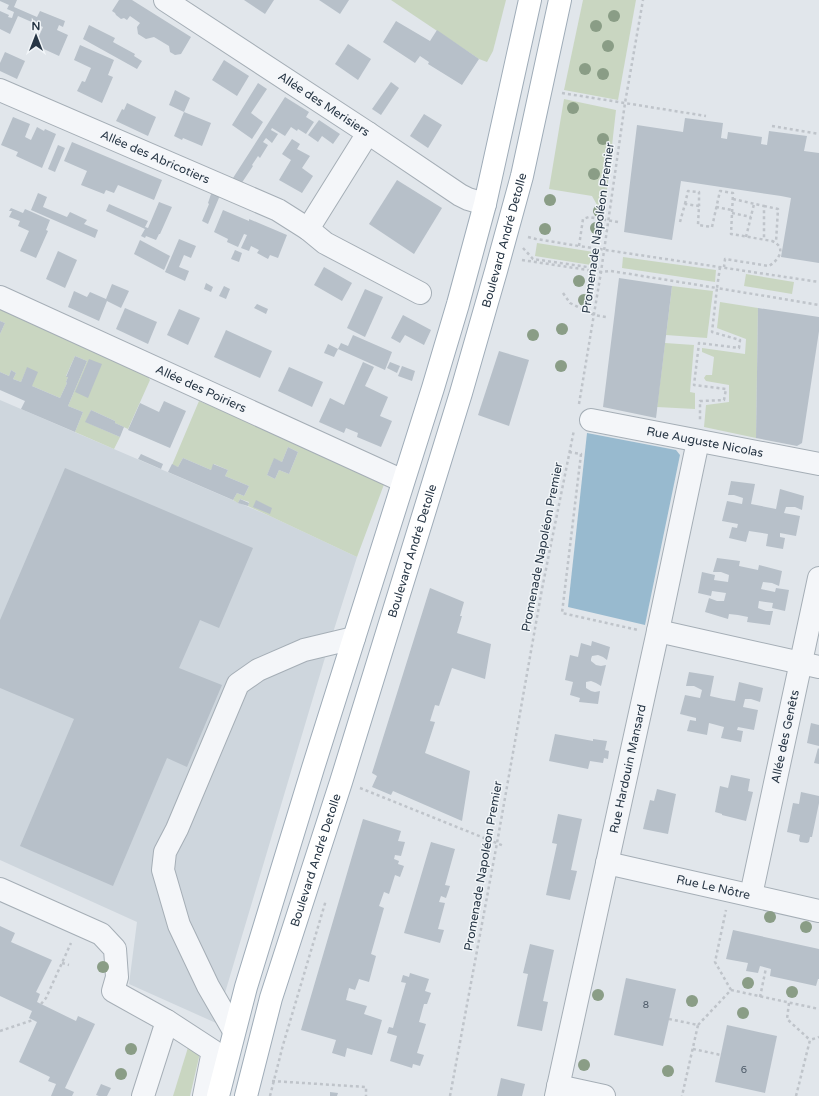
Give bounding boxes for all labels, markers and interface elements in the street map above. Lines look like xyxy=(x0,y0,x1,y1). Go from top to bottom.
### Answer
north arrow xyxy=(16,16,56,56)
text: N xyxy=(32,20,40,33)
street label: Allée des Merisiers xyxy=(275,69,373,139)
street label: Allée des Abricotiers xyxy=(99,127,212,187)
street label: Promenade Napoléon Premier xyxy=(579,141,617,314)
street label: Boulevard André Detolle xyxy=(479,171,530,309)
street label: Allée des Poiriers xyxy=(154,362,249,416)
street label: Rue Auguste Nicolas xyxy=(645,424,765,460)
street label: Promenade Napoléon Premier xyxy=(519,461,565,633)
street label: Boulevard André Detolle xyxy=(385,482,440,619)
street label: Allée des Genêts xyxy=(768,688,802,785)
street label: Rue Hardouin Mansard xyxy=(607,703,649,835)
street label: Promenade Napoléon Premier xyxy=(461,780,505,952)
street label: Boulevard André Detolle xyxy=(288,792,344,929)
street label: Rue Le Nôtre xyxy=(675,872,752,902)
house number: 8 xyxy=(643,999,649,1011)
house number: 6 xyxy=(741,1064,747,1076)

